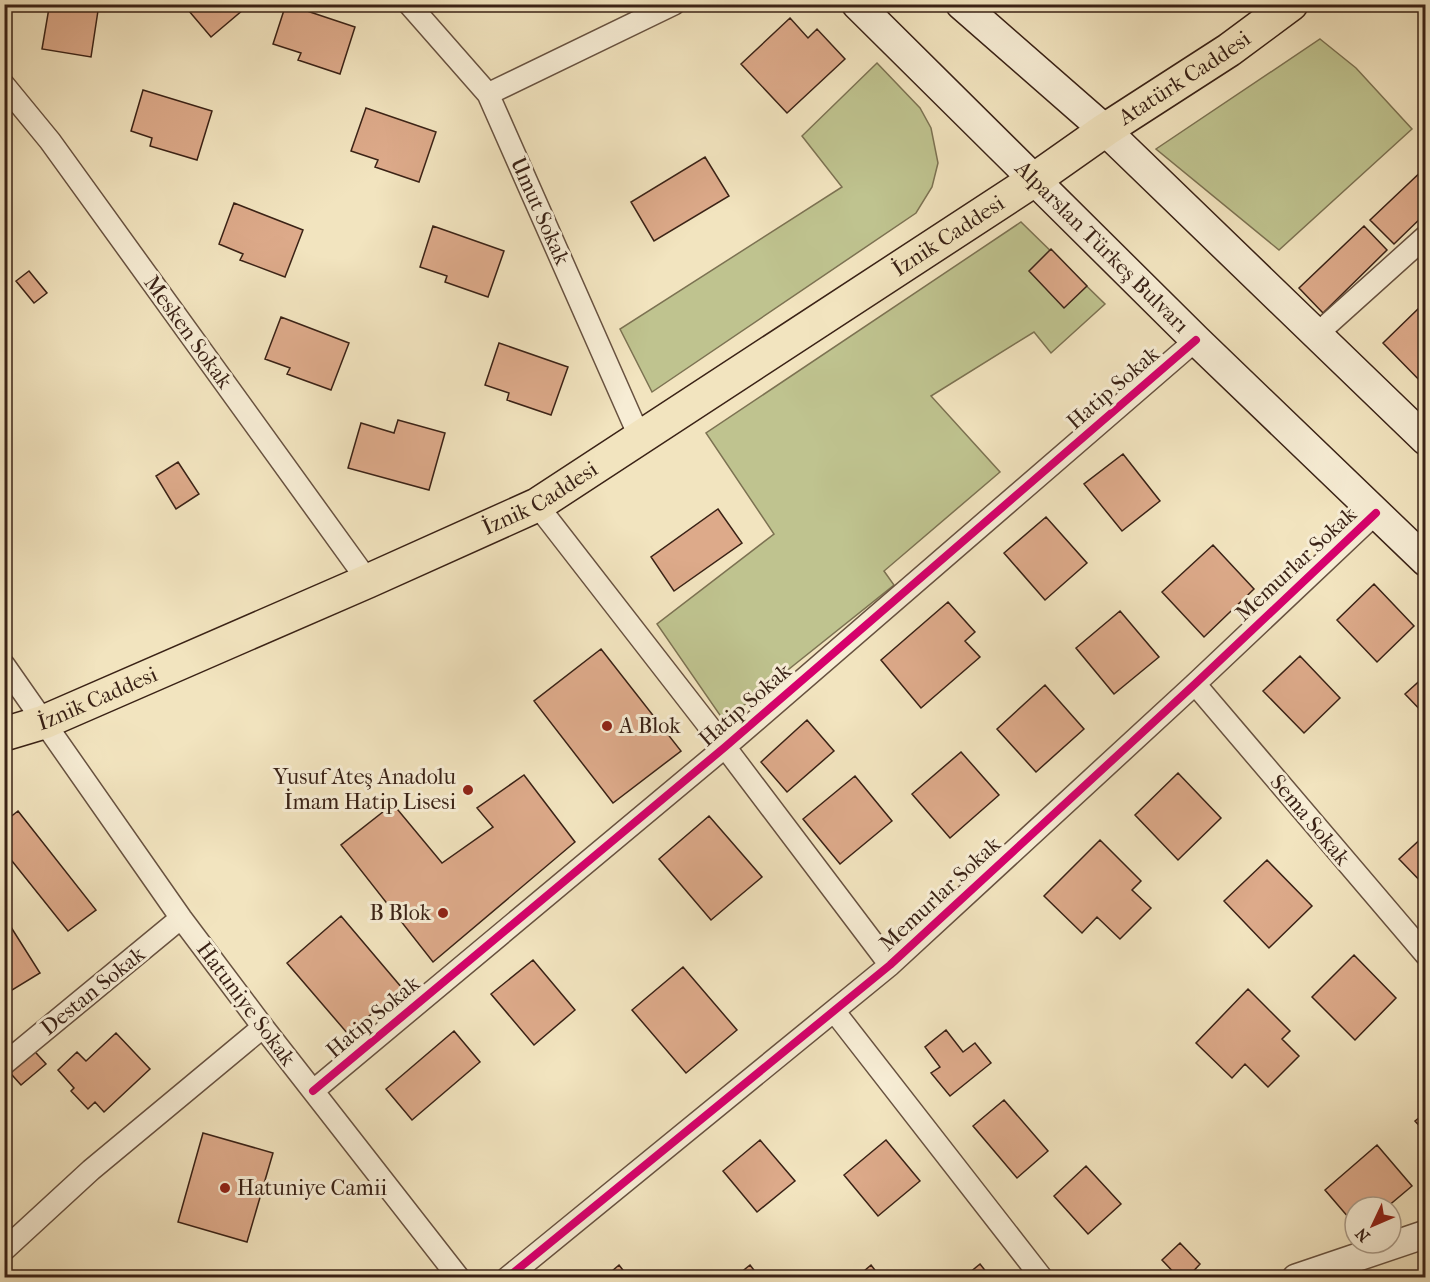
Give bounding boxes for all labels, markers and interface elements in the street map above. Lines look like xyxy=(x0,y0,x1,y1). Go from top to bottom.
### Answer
street label: Atatürk Caddesi xyxy=(1113,25,1256,131)
street label: Umut Sokak xyxy=(505,153,576,270)
street label: Alparslan Türkeş Bulvarı xyxy=(1009,155,1195,339)
street label: İznik Caddesi xyxy=(887,190,1010,282)
street label: Mesken Sokak xyxy=(138,270,238,394)
street label: Hatip Sokak xyxy=(1062,340,1165,435)
street label: İznik Caddesi xyxy=(478,456,603,541)
street label: Memurlar Sokak xyxy=(1230,501,1362,627)
street label: Hatip Sokak xyxy=(694,657,797,752)
street label: İznik Caddesi xyxy=(34,661,162,736)
place label: A Blok xyxy=(618,713,681,739)
marker: A Blok xyxy=(600,719,614,733)
place label: Yusuf Ateş Anadolu İmam Hatip Lisesi xyxy=(272,764,457,815)
street label: Sema Sokak xyxy=(1264,769,1356,871)
marker: Yusuf Ateş Anadolu İmam Hatip Lisesi xyxy=(461,783,475,797)
street label: Memurlar Sokak xyxy=(874,831,1006,957)
place label: B Blok xyxy=(369,900,432,926)
marker: B Blok xyxy=(436,906,450,920)
street label: Hatuniye Sokak xyxy=(191,937,302,1072)
street label: Destan Sokak xyxy=(36,941,151,1041)
street label: Hatip Sokak xyxy=(321,970,425,1064)
place label: Hatuniye Camii xyxy=(237,1175,387,1201)
marker: Hatuniye Camii xyxy=(218,1181,232,1195)
north arrow xyxy=(1343,1195,1403,1255)
text: N xyxy=(1351,1223,1374,1246)

